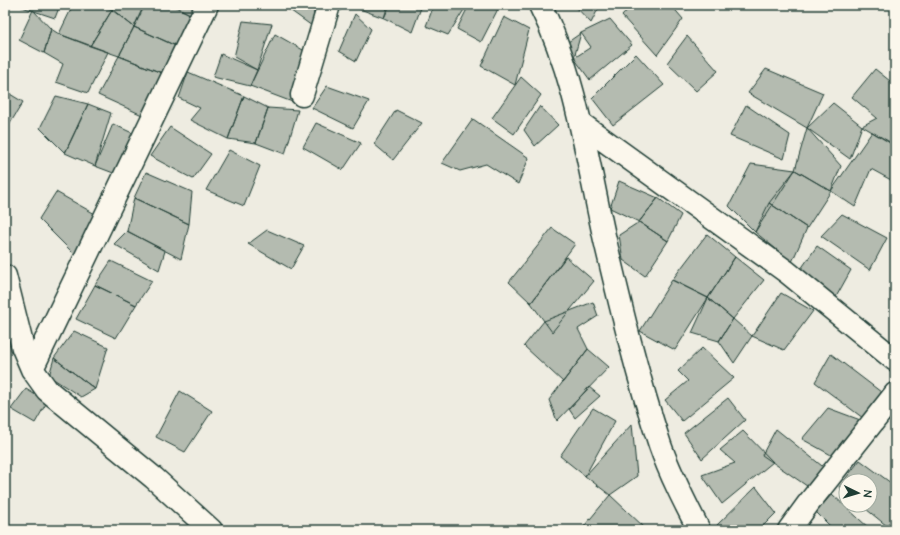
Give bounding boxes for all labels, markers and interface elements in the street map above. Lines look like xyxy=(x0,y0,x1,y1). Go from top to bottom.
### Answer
north arrow xyxy=(838,473,878,513)
text: N xyxy=(860,490,875,498)

